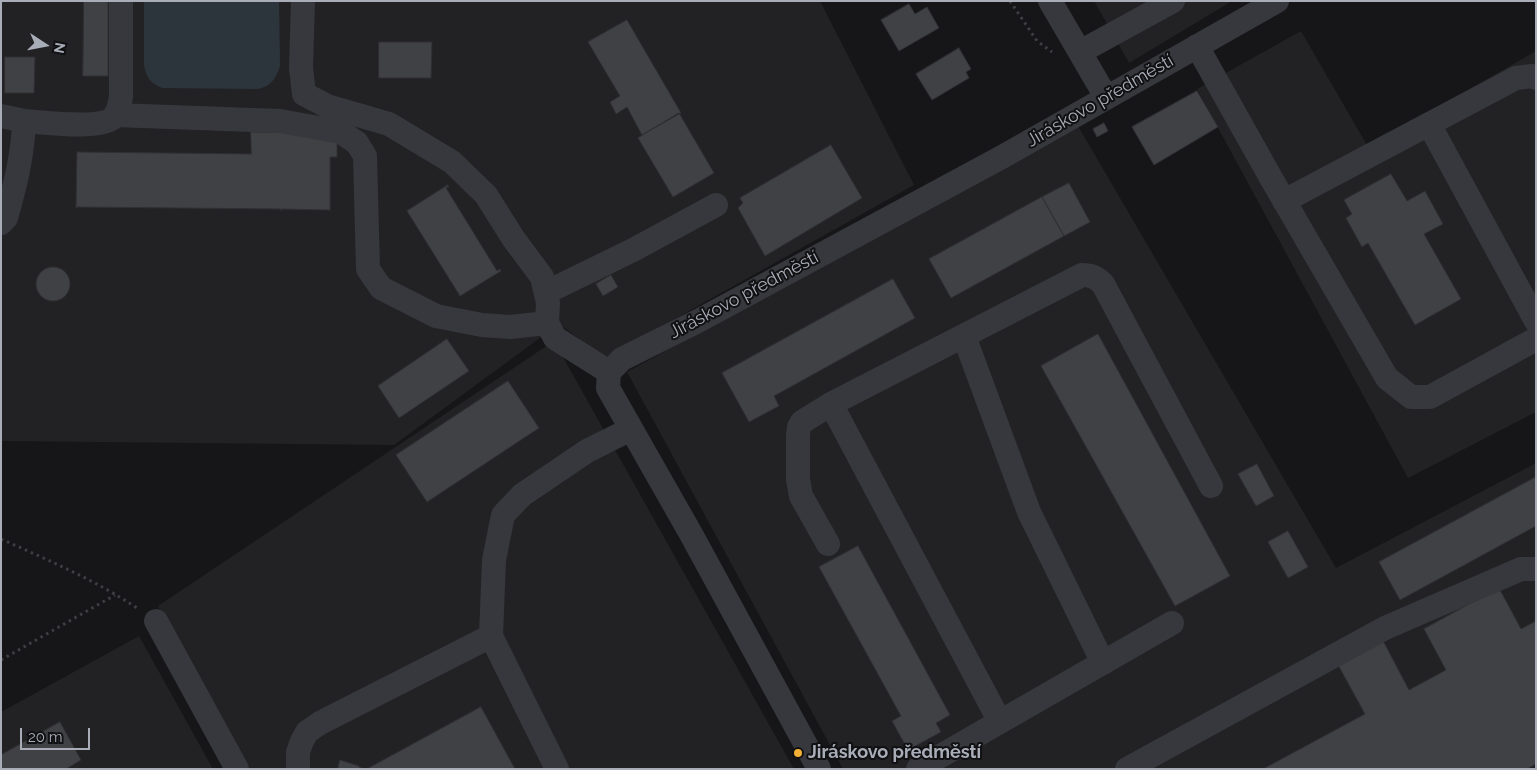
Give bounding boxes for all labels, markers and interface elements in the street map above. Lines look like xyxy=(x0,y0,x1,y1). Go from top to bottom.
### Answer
north arrow xyxy=(20,20,70,70)
text: N xyxy=(51,41,69,55)
street label: Jiráskovo předměstí xyxy=(1023,50,1177,152)
street label: Jiráskovo předměstí xyxy=(666,246,822,344)
scale bar xyxy=(22,718,92,750)
text: 20 m xyxy=(28,728,63,746)
place label: Jiráskovo předměstí xyxy=(808,742,981,764)
marker: Jiráskovo předměstí xyxy=(792,747,804,759)

